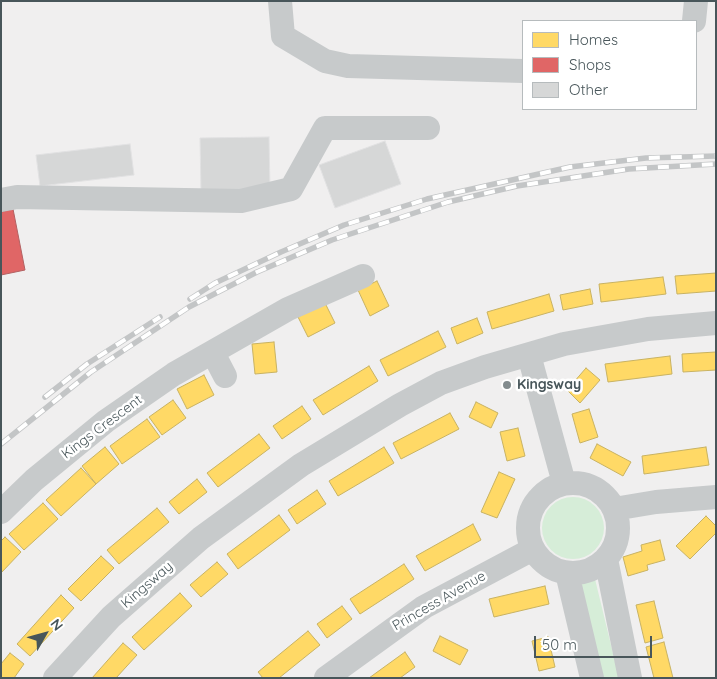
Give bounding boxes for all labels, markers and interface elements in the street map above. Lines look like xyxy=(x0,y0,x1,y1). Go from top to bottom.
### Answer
legend xyxy=(522,20,697,110)
text: Homes xyxy=(569,30,618,49)
text: Shops xyxy=(569,55,611,74)
text: Other xyxy=(569,80,608,99)
place label: Kingsway xyxy=(517,377,581,393)
marker: Kingsway xyxy=(501,379,513,391)
street label: Kings Crescent xyxy=(59,391,145,463)
street label: Kingsway xyxy=(118,558,176,612)
street label: Princess Avenue xyxy=(389,568,489,634)
north arrow xyxy=(20,609,70,659)
text: N xyxy=(47,615,67,634)
scale bar xyxy=(537,626,654,658)
text: 50 m xyxy=(542,635,577,654)

